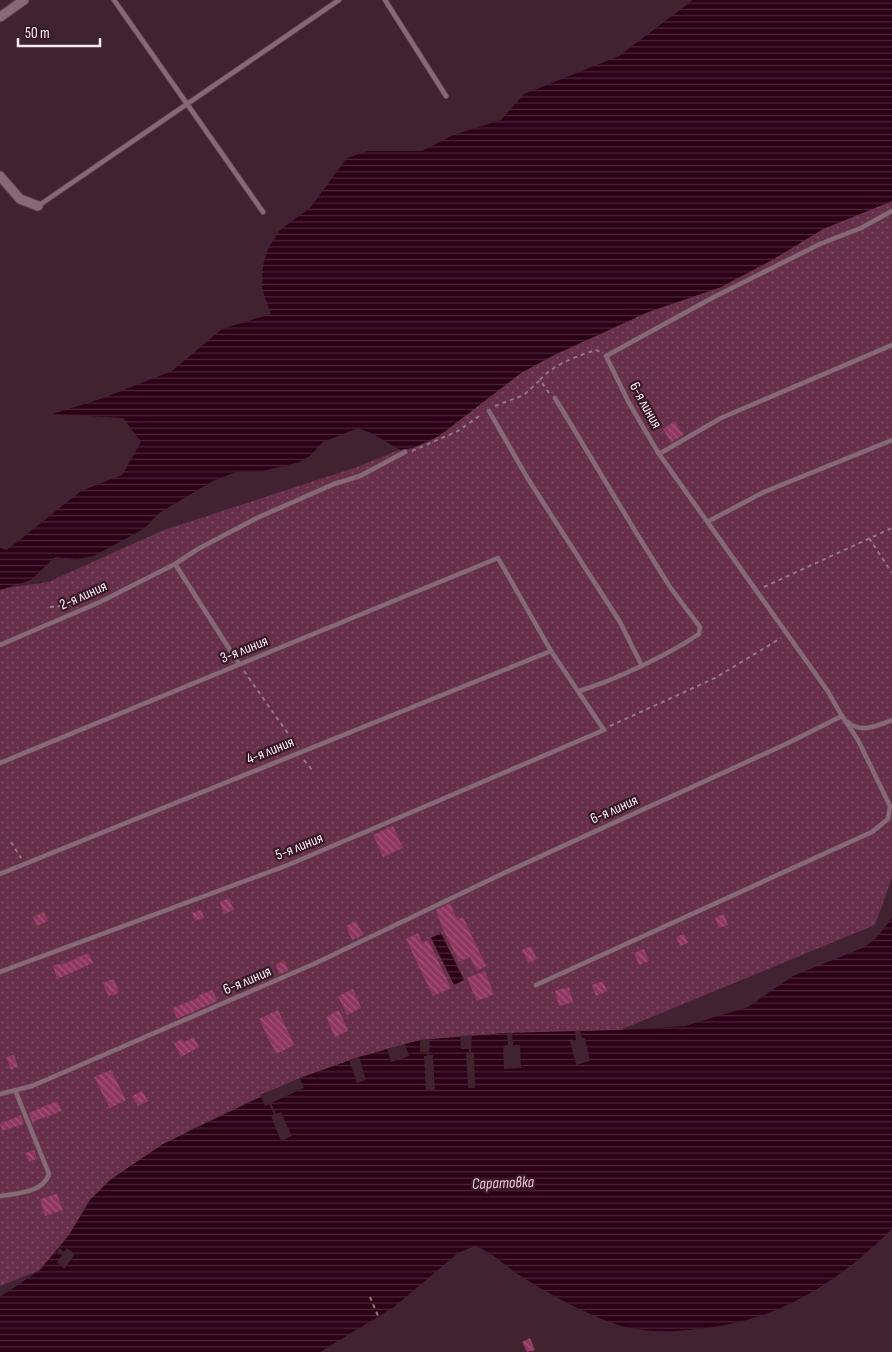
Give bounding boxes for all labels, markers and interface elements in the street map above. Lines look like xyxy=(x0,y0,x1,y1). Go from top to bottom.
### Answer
scale bar xyxy=(18,15,100,47)
text: 50 m xyxy=(25,24,50,43)
street label: 6-я линия xyxy=(625,379,666,432)
street label: 2-я линия xyxy=(57,577,110,614)
street label: 3-я линия xyxy=(217,631,271,668)
street label: 4-я линия xyxy=(243,732,297,769)
street label: 6-я линия xyxy=(587,791,641,828)
street label: 5-я линия xyxy=(273,828,326,865)
street label: 6-я линия xyxy=(220,962,274,999)
water label: Саратовка xyxy=(472,1173,535,1194)

